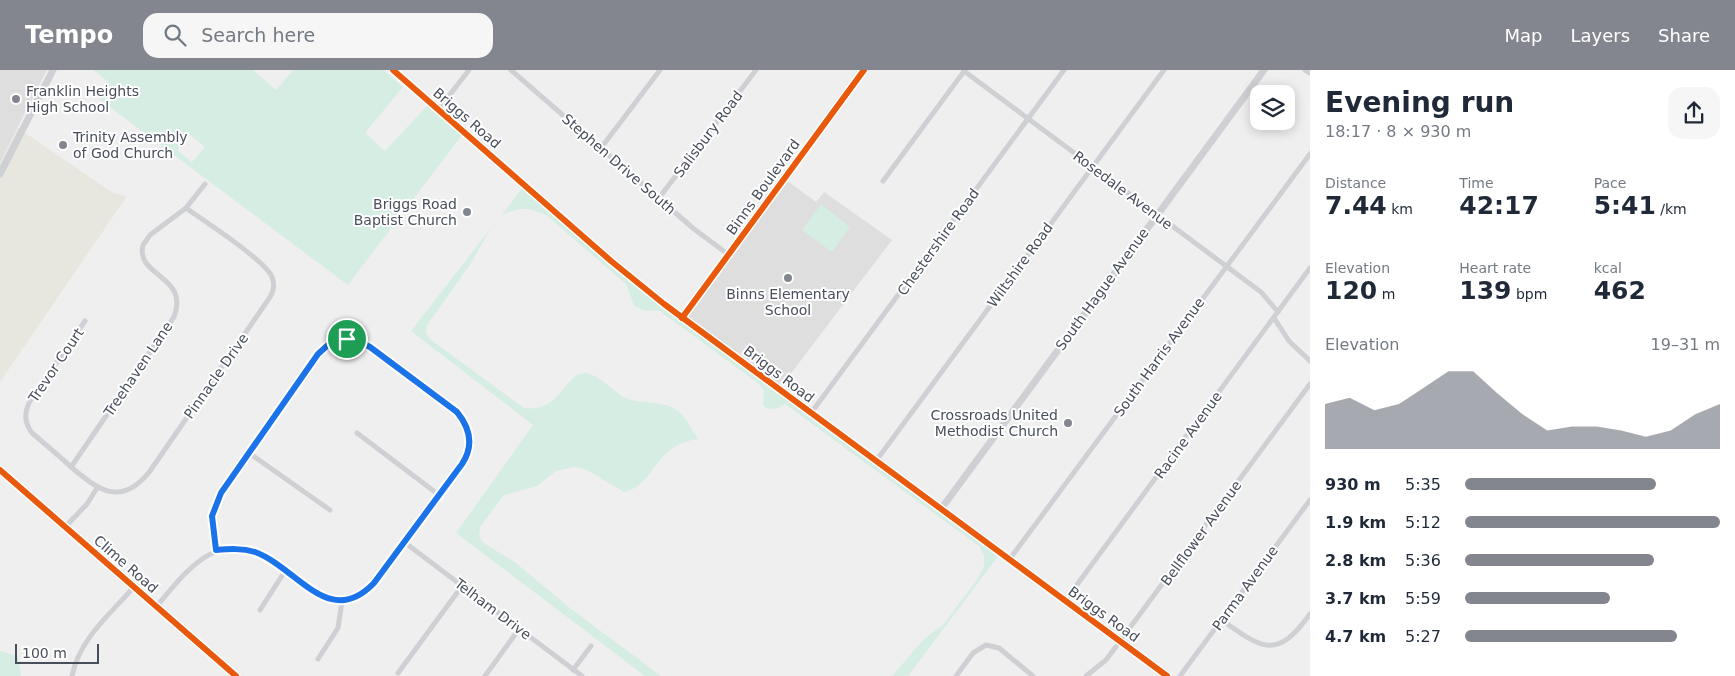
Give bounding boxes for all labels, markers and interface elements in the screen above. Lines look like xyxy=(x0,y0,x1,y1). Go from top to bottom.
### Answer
search box xyxy=(143,13,493,58)
text: Tempo xyxy=(25,21,113,49)
icon: search xyxy=(161,21,189,49)
text: Search here xyxy=(201,24,315,46)
text: Map xyxy=(1504,25,1542,46)
text: Layers xyxy=(1570,25,1630,46)
text: Share xyxy=(1658,25,1710,46)
place label: Franklin Heights High School xyxy=(26,83,139,115)
street label: Briggs Road xyxy=(430,84,504,152)
map controls xyxy=(1250,85,1295,130)
button: layers xyxy=(1250,85,1295,130)
text: Evening run xyxy=(1325,86,1514,119)
button: share xyxy=(1668,87,1720,139)
street label: Salisbury Road xyxy=(670,88,746,180)
marker: Franklin Heights High School xyxy=(10,93,22,105)
street label: Stephen Drive South xyxy=(559,110,679,218)
text: 18:17 · 8 × 930 m xyxy=(1325,122,1471,141)
place label: Trinity Assembly of God Church xyxy=(72,129,188,161)
street label: Binns Boulevard xyxy=(723,136,803,238)
marker: Trinity Assembly of God Church xyxy=(57,139,69,151)
street label: Rosedale Avenue xyxy=(1070,147,1176,233)
text: Distance xyxy=(1325,175,1386,191)
text: Time xyxy=(1459,175,1494,191)
text: Pace xyxy=(1594,175,1626,191)
street label: Chestershire Road xyxy=(894,185,982,299)
text: 7.44 xyxy=(1325,191,1387,220)
text: 42:17 xyxy=(1459,191,1539,220)
text: 5:41 xyxy=(1594,191,1656,220)
place label: Briggs Road Baptist Church xyxy=(354,196,457,228)
text: km xyxy=(1387,201,1413,217)
text: /km xyxy=(1656,201,1687,217)
marker: Briggs Road Baptist Church xyxy=(461,206,473,218)
street label: Wiltshire Road xyxy=(984,220,1056,310)
street label: South Hague Avenue xyxy=(1052,225,1152,353)
text: Elevation xyxy=(1325,260,1390,276)
text: Heart rate xyxy=(1459,260,1531,276)
text: kcal xyxy=(1594,260,1622,276)
marker: Binns Elementary School xyxy=(782,272,794,284)
text: 120 xyxy=(1325,276,1377,305)
text: 139 xyxy=(1459,276,1512,305)
text: 462 xyxy=(1594,276,1646,305)
place label: Binns Elementary School xyxy=(726,286,850,318)
text: m xyxy=(1377,286,1395,302)
text: bpm xyxy=(1512,286,1547,302)
street label: South Harris Avenue xyxy=(1110,294,1208,420)
pin xyxy=(326,318,368,360)
street label: Treehaven Lane xyxy=(100,319,176,420)
street label: Trevor Court xyxy=(25,324,87,406)
icon: arrive xyxy=(333,325,361,353)
street label: Pinnacle Drive xyxy=(181,330,251,422)
text: Elevation xyxy=(1325,335,1399,354)
text: 19–31 m xyxy=(1651,335,1720,354)
street label: Briggs Road xyxy=(741,342,817,406)
street label: Racine Avenue xyxy=(1151,388,1225,482)
place label: Crossroads United Methodist Church xyxy=(930,407,1058,439)
marker: Crossroads United Methodist Church xyxy=(1062,417,1074,429)
text: 930 m xyxy=(1325,475,1381,494)
text: 5:35 xyxy=(1405,475,1441,494)
street label: Bellflower Avenue xyxy=(1158,477,1244,589)
text: 1.9 km xyxy=(1325,513,1386,532)
text: 5:12 xyxy=(1405,513,1441,532)
street label: Clime Road xyxy=(91,532,161,596)
street label: Parma Avenue xyxy=(1209,543,1281,633)
text: 2.8 km xyxy=(1325,551,1386,570)
text: 5:36 xyxy=(1405,551,1441,570)
street label: Telham Drive xyxy=(451,574,534,643)
street label: Briggs Road xyxy=(1065,583,1143,645)
text: 3.7 km xyxy=(1325,589,1386,608)
text: 5:59 xyxy=(1405,589,1441,608)
text: 4.7 km xyxy=(1325,627,1386,646)
text: 5:27 xyxy=(1405,627,1441,646)
scale bar xyxy=(15,641,99,664)
text: 100 m xyxy=(22,645,67,661)

